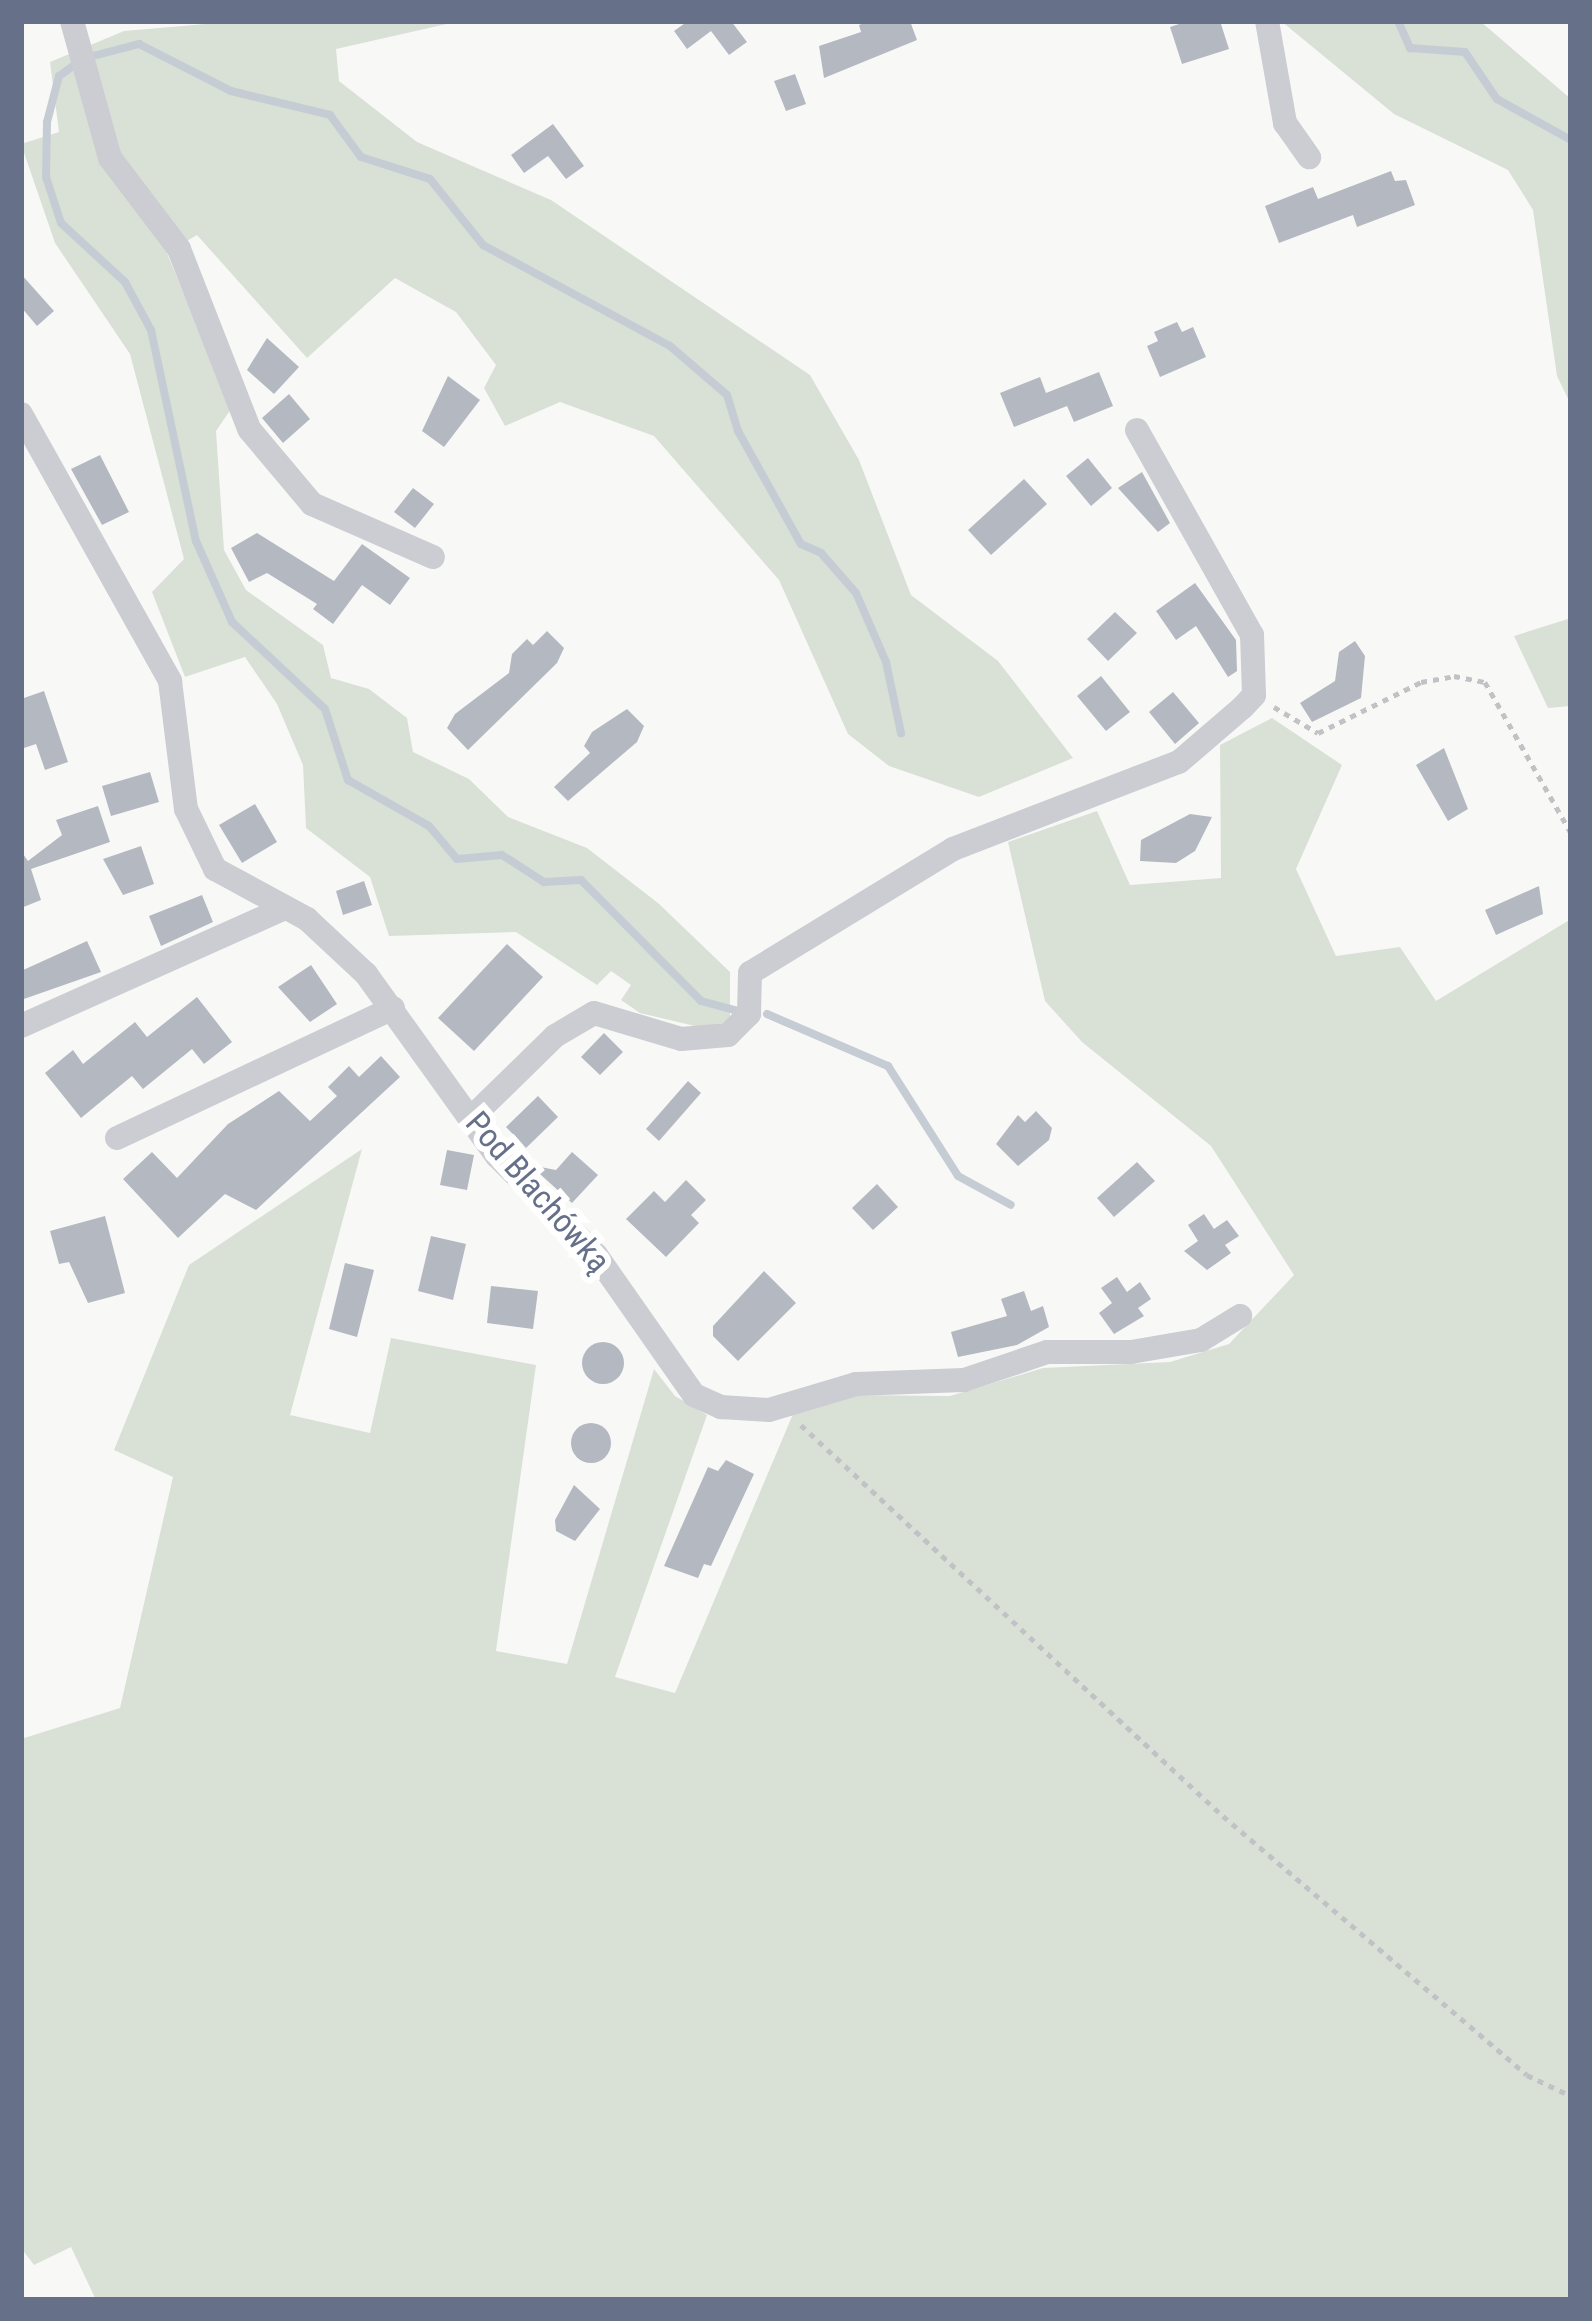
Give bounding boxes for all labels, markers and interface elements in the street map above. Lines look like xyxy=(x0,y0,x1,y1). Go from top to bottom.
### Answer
street label: Pod Blachówką xyxy=(457,1104,619,1280)

